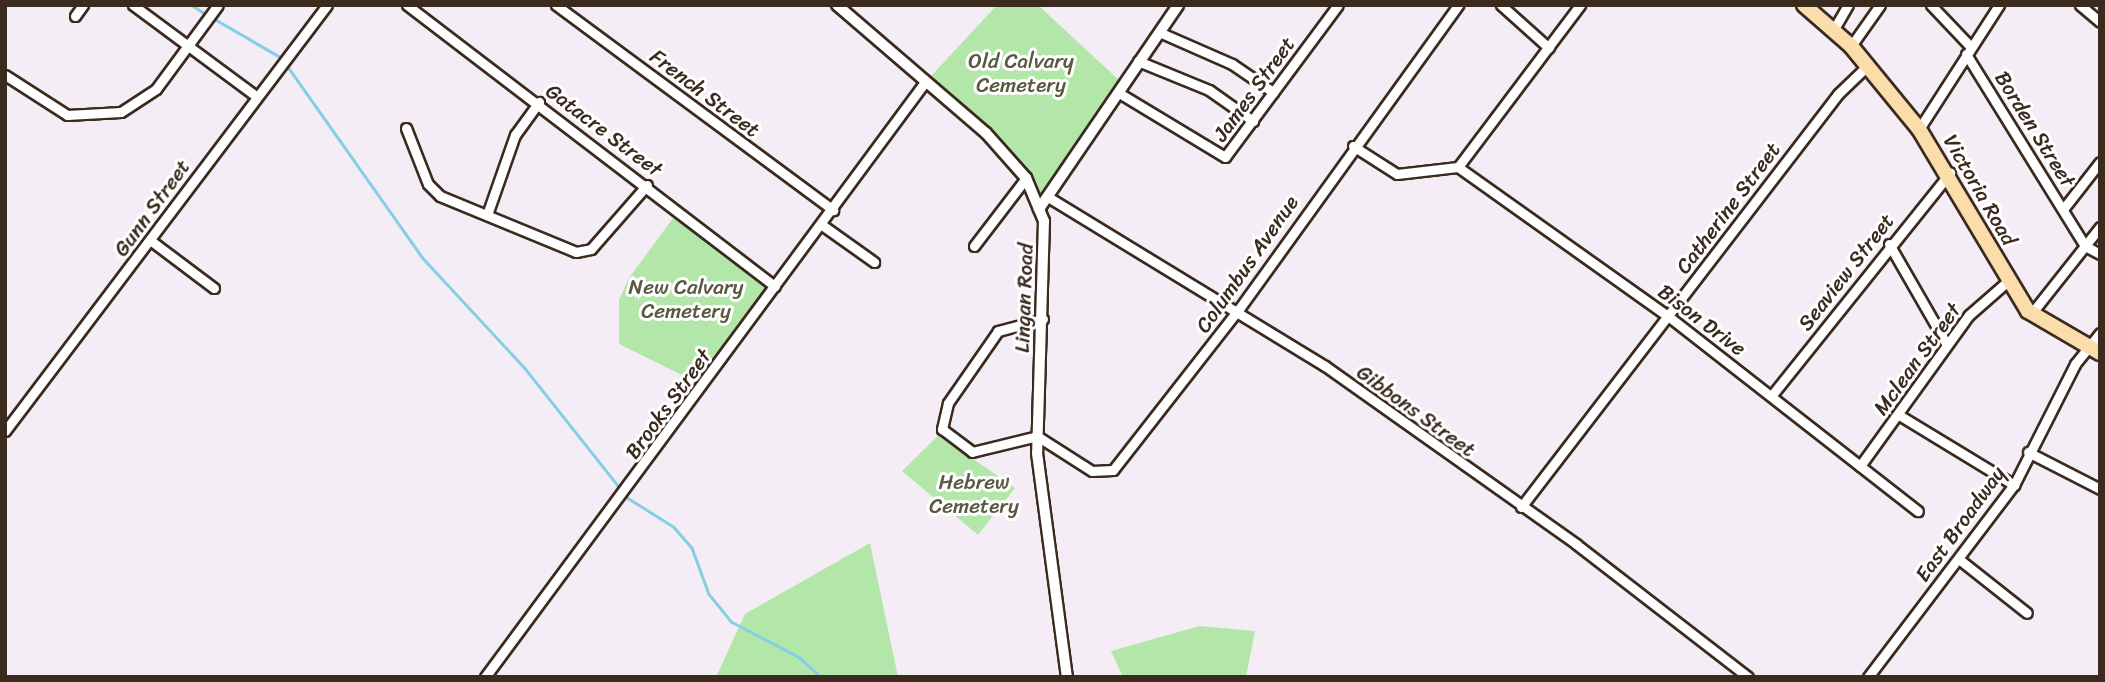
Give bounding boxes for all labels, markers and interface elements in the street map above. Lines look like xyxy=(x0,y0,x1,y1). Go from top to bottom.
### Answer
street label: James Street xyxy=(1208,32,1300,146)
street label: French Street xyxy=(645,44,765,142)
park label: Old Calvary Cemetery xyxy=(968,48,1074,98)
street label: Borden Street xyxy=(1989,66,2081,192)
street label: Gatacre Street xyxy=(541,78,667,182)
street label: Victoria Road xyxy=(1938,130,2022,250)
street label: Catherine Street xyxy=(1671,137,1785,279)
street label: Gunn Street xyxy=(108,155,196,261)
street label: Columbus Avenue xyxy=(1190,191,1304,337)
street label: Seaview Street xyxy=(1792,208,1900,336)
street label: Lingan Road xyxy=(1009,243,1039,353)
park label: New Calvary Cemetery xyxy=(629,274,743,324)
street label: Bison Drive xyxy=(1653,279,1751,361)
street label: Mclean Street xyxy=(1868,298,1966,420)
street label: Brooks Street xyxy=(620,344,716,464)
street label: Gibbons Street xyxy=(1352,360,1480,462)
street label: East Broadway xyxy=(1910,461,2010,587)
park label: Hebrew Cemetery xyxy=(929,469,1019,519)

